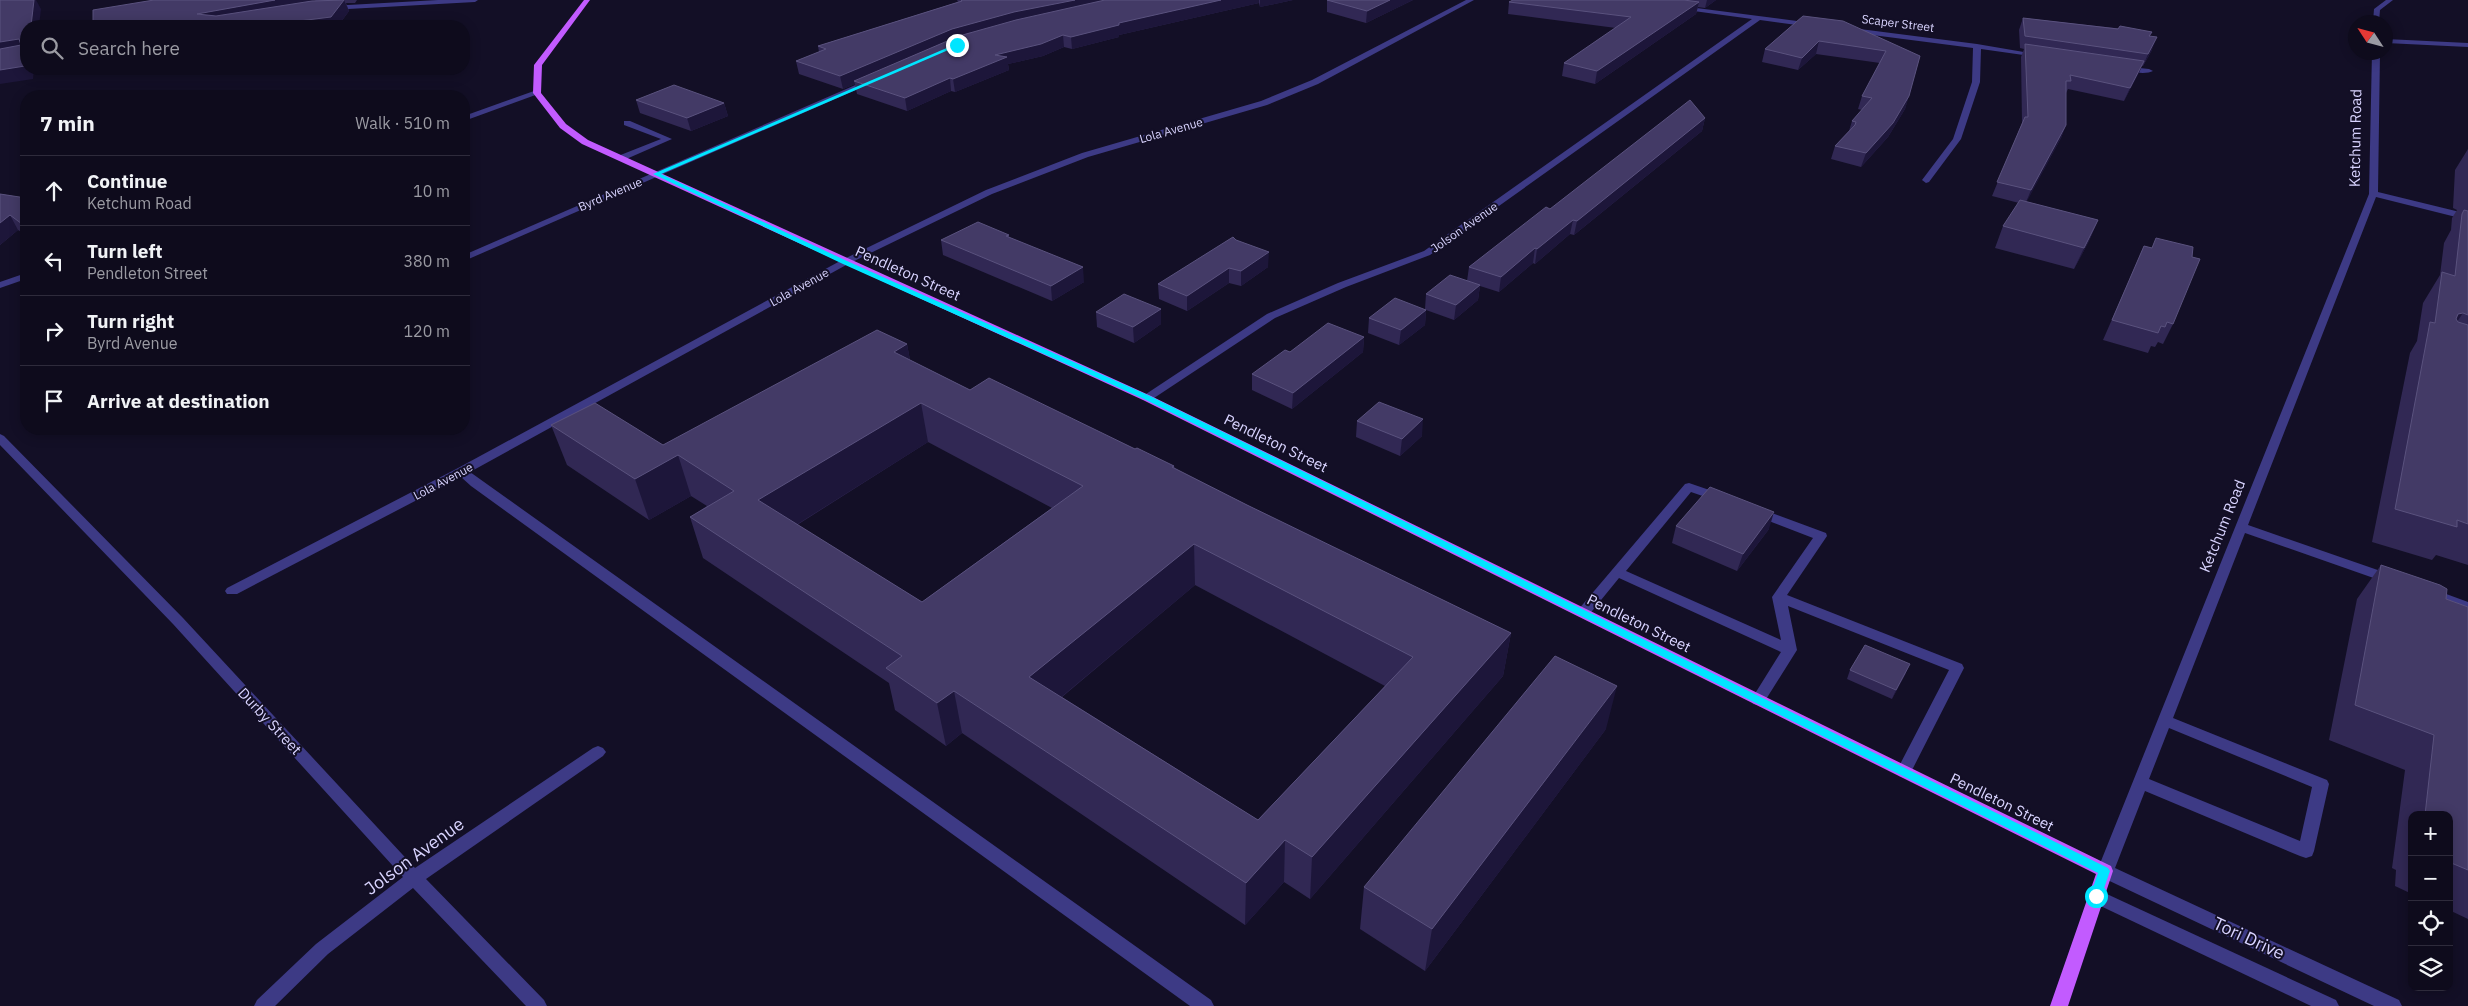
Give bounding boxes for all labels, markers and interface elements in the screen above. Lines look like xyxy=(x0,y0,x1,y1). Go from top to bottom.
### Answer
street label: Scaper Street xyxy=(1861,11,1935,35)
north arrow xyxy=(2348,15,2393,60)
search box xyxy=(20,20,470,75)
icon: search xyxy=(38,34,66,62)
route end xyxy=(946,34,969,57)
text: Search here xyxy=(78,36,180,60)
street label: Ketchum Road xyxy=(2345,89,2365,187)
text: 7 min xyxy=(40,109,95,137)
text: Walk · 510 m xyxy=(355,113,450,133)
street label: Lola Avenue xyxy=(1138,114,1205,146)
text: Continue xyxy=(87,169,167,193)
street label: Byrd Avenue xyxy=(576,174,645,214)
icon: ahead xyxy=(40,177,68,205)
text: 10 m xyxy=(413,181,450,201)
text: Ketchum Road xyxy=(87,193,192,213)
street label: Jolson Avenue xyxy=(1428,198,1501,256)
text: Turn left xyxy=(87,239,163,263)
street label: Pendleton Street xyxy=(852,241,964,305)
icon: left xyxy=(40,247,68,275)
text: 380 m xyxy=(403,251,450,271)
text: Pendleton Street xyxy=(87,263,208,283)
street label: Lola Avenue xyxy=(767,264,832,309)
text: Turn right xyxy=(87,309,174,333)
icon: right xyxy=(40,317,68,345)
text: 120 m xyxy=(403,321,450,341)
text: Byrd Avenue xyxy=(87,333,178,353)
icon: arrive xyxy=(40,387,68,415)
text: Arrive at destination xyxy=(87,389,270,413)
street label: Pendleton Street xyxy=(1221,410,1331,476)
street label: Lola Avenue xyxy=(411,459,476,503)
street label: Ketchum Road xyxy=(2195,477,2249,575)
street label: Pendleton Street xyxy=(1584,590,1694,656)
street label: Durby Street xyxy=(234,683,306,759)
street label: Pendleton Street xyxy=(1947,769,2057,835)
map controls xyxy=(2408,811,2453,991)
button: + xyxy=(2408,811,2453,856)
street label: Jolson Avenue xyxy=(360,812,468,900)
button: − xyxy=(2408,856,2453,901)
route start xyxy=(2085,885,2108,908)
button: locate xyxy=(2408,901,2453,946)
street label: Tori Drive xyxy=(2210,911,2289,965)
button: layers xyxy=(2408,946,2453,991)

